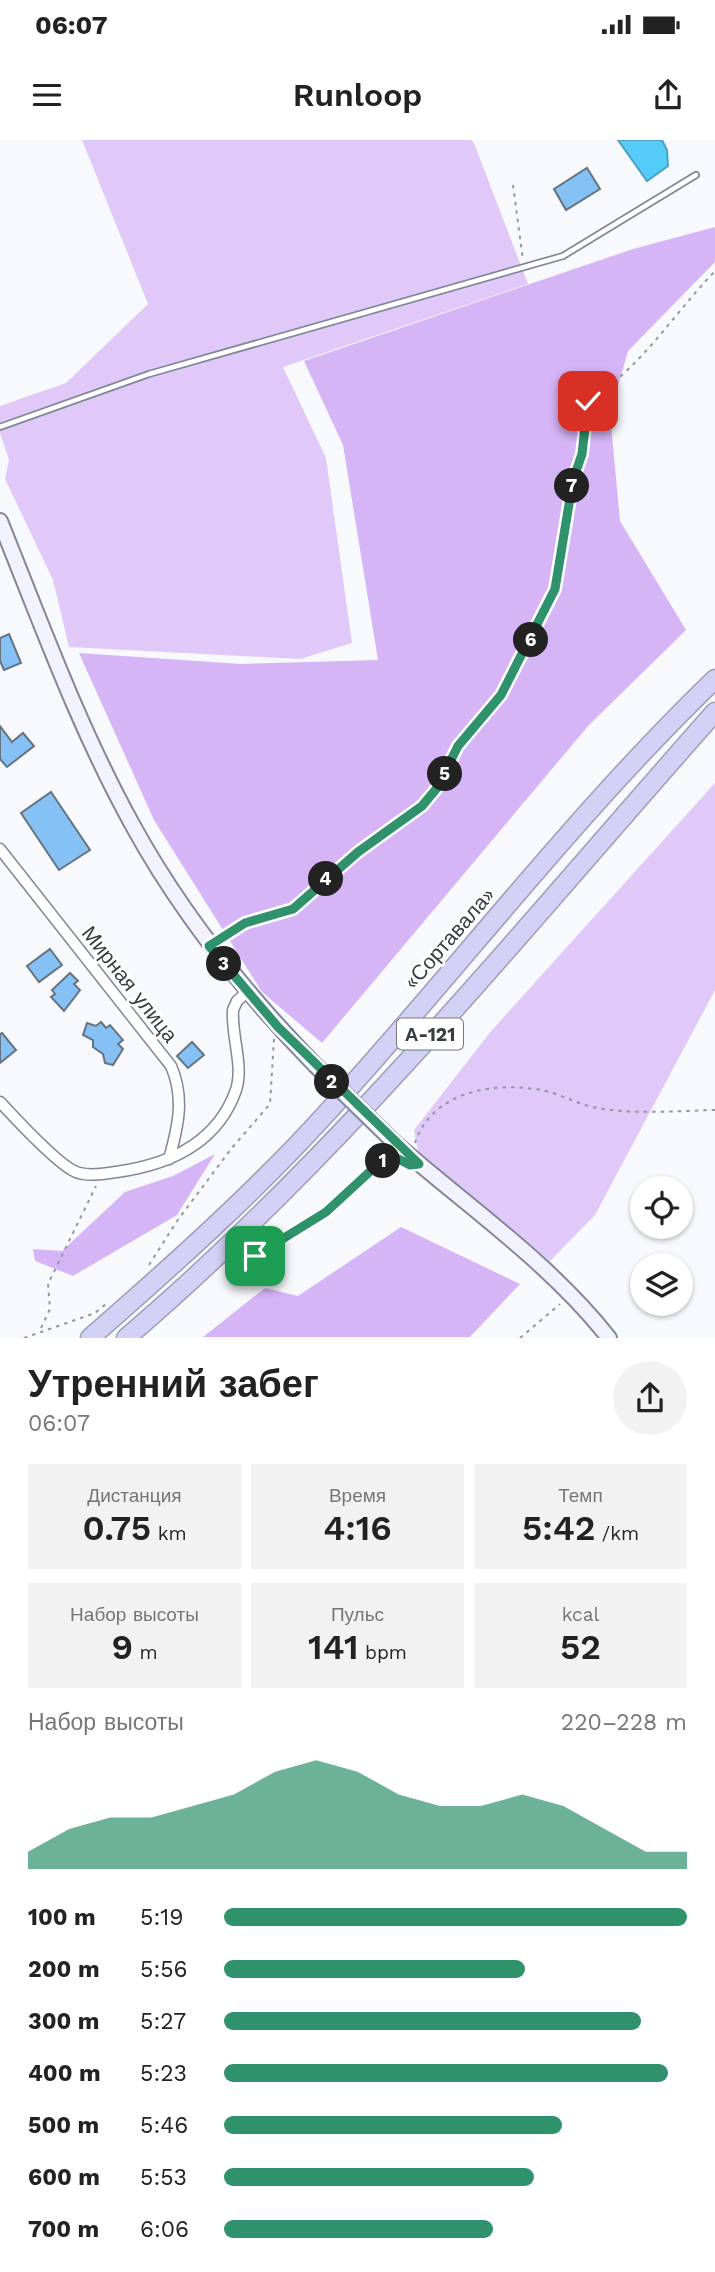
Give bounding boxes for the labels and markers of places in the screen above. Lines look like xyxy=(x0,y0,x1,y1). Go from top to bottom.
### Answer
pin xyxy=(558,371,618,431)
pin: 7 xyxy=(554,468,590,504)
pin: 6 xyxy=(514,622,548,658)
pin: 5 xyxy=(428,756,462,792)
pin: 4 xyxy=(308,862,344,896)
pin: 3 xyxy=(206,946,242,982)
pin: 2 xyxy=(314,1065,350,1100)
pin: 1 xyxy=(366,1144,400,1178)
pin xyxy=(225,1226,285,1286)

